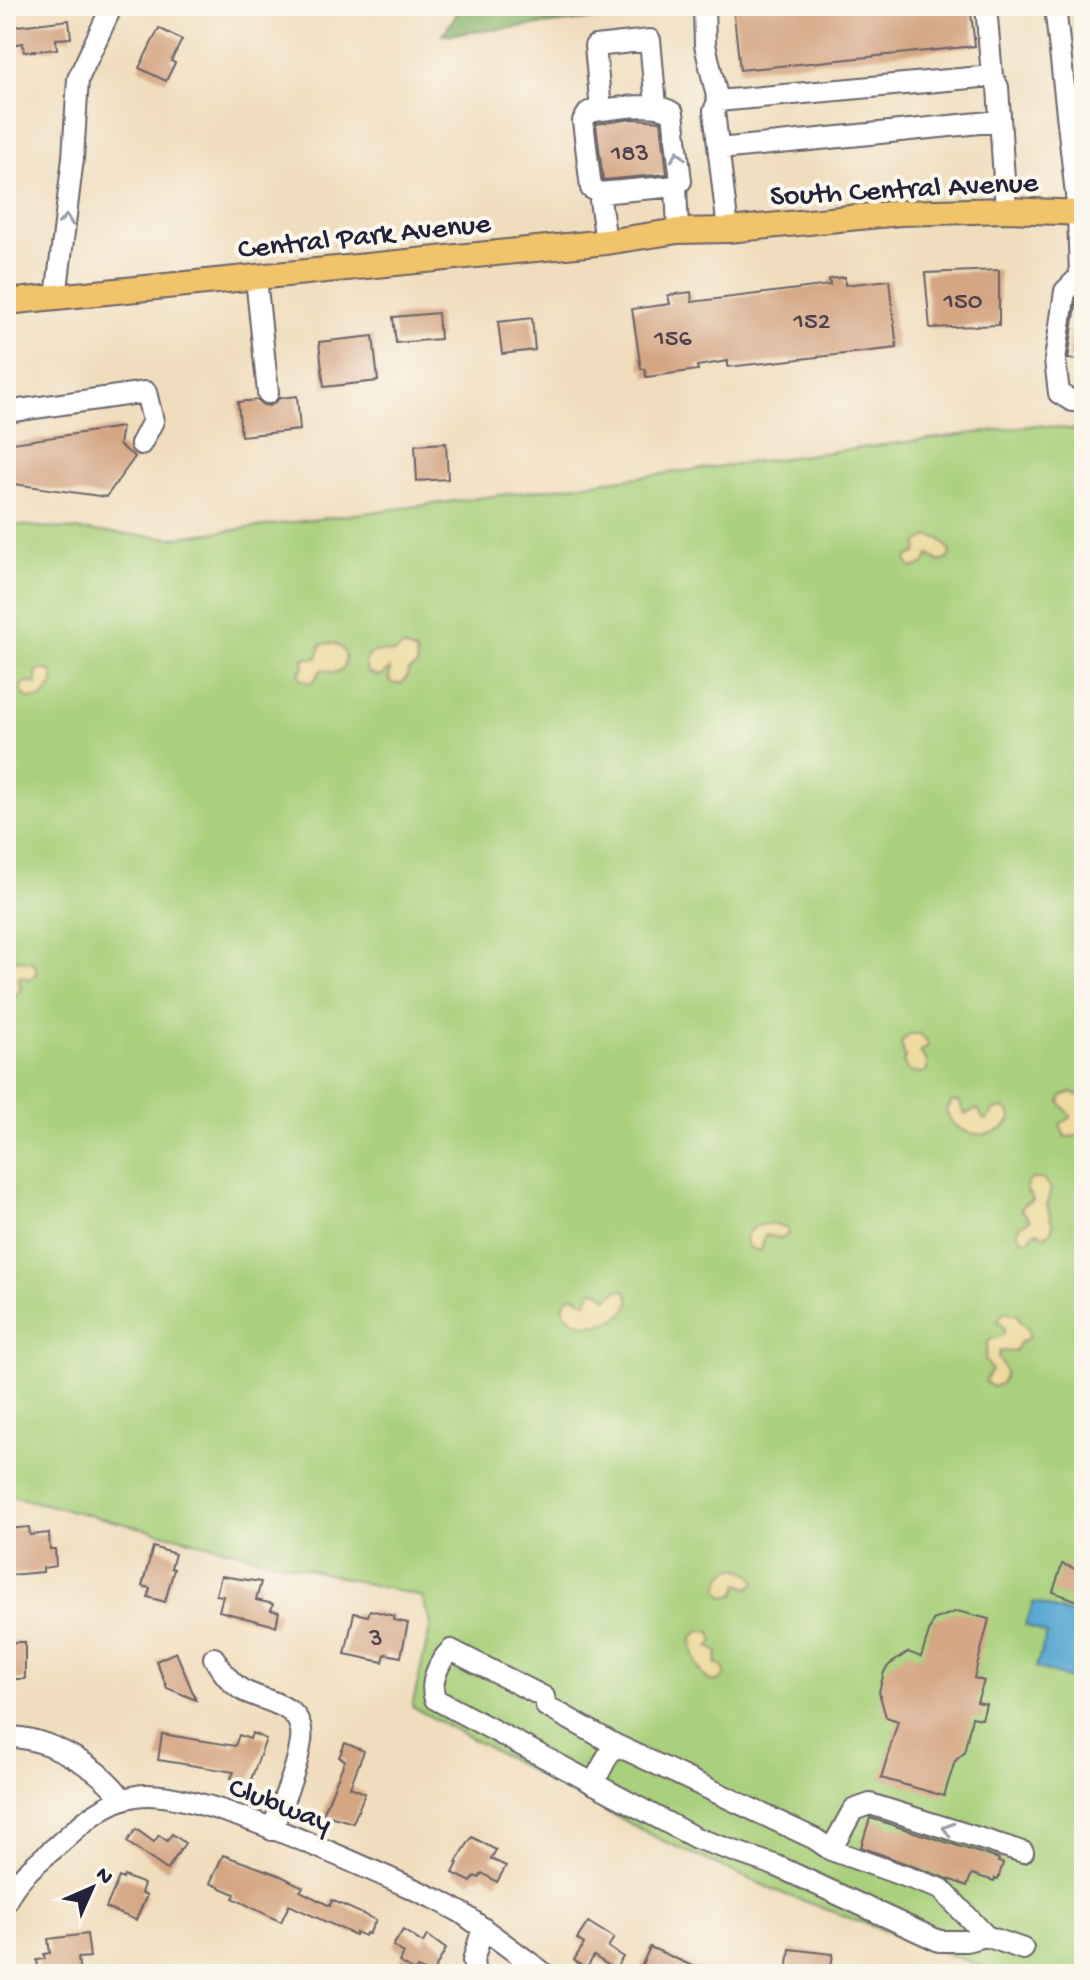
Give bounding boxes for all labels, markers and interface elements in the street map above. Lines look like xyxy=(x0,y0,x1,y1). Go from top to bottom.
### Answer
house number: 183 xyxy=(610,140,649,171)
one-way arrow xyxy=(670,149,687,162)
street label: South Central Avenue xyxy=(769,167,1040,216)
street label: Central Park Avenue xyxy=(236,208,493,269)
one-way arrow xyxy=(57,213,74,226)
house number: 150 xyxy=(943,288,983,319)
house number: 152 xyxy=(793,308,831,339)
house number: 156 xyxy=(653,325,692,356)
house number: 3 xyxy=(368,1625,383,1656)
street label: Clubway xyxy=(223,1772,336,1843)
one-way arrow xyxy=(942,1822,956,1838)
north arrow xyxy=(52,1848,132,1928)
text: N xyxy=(89,1862,118,1891)

